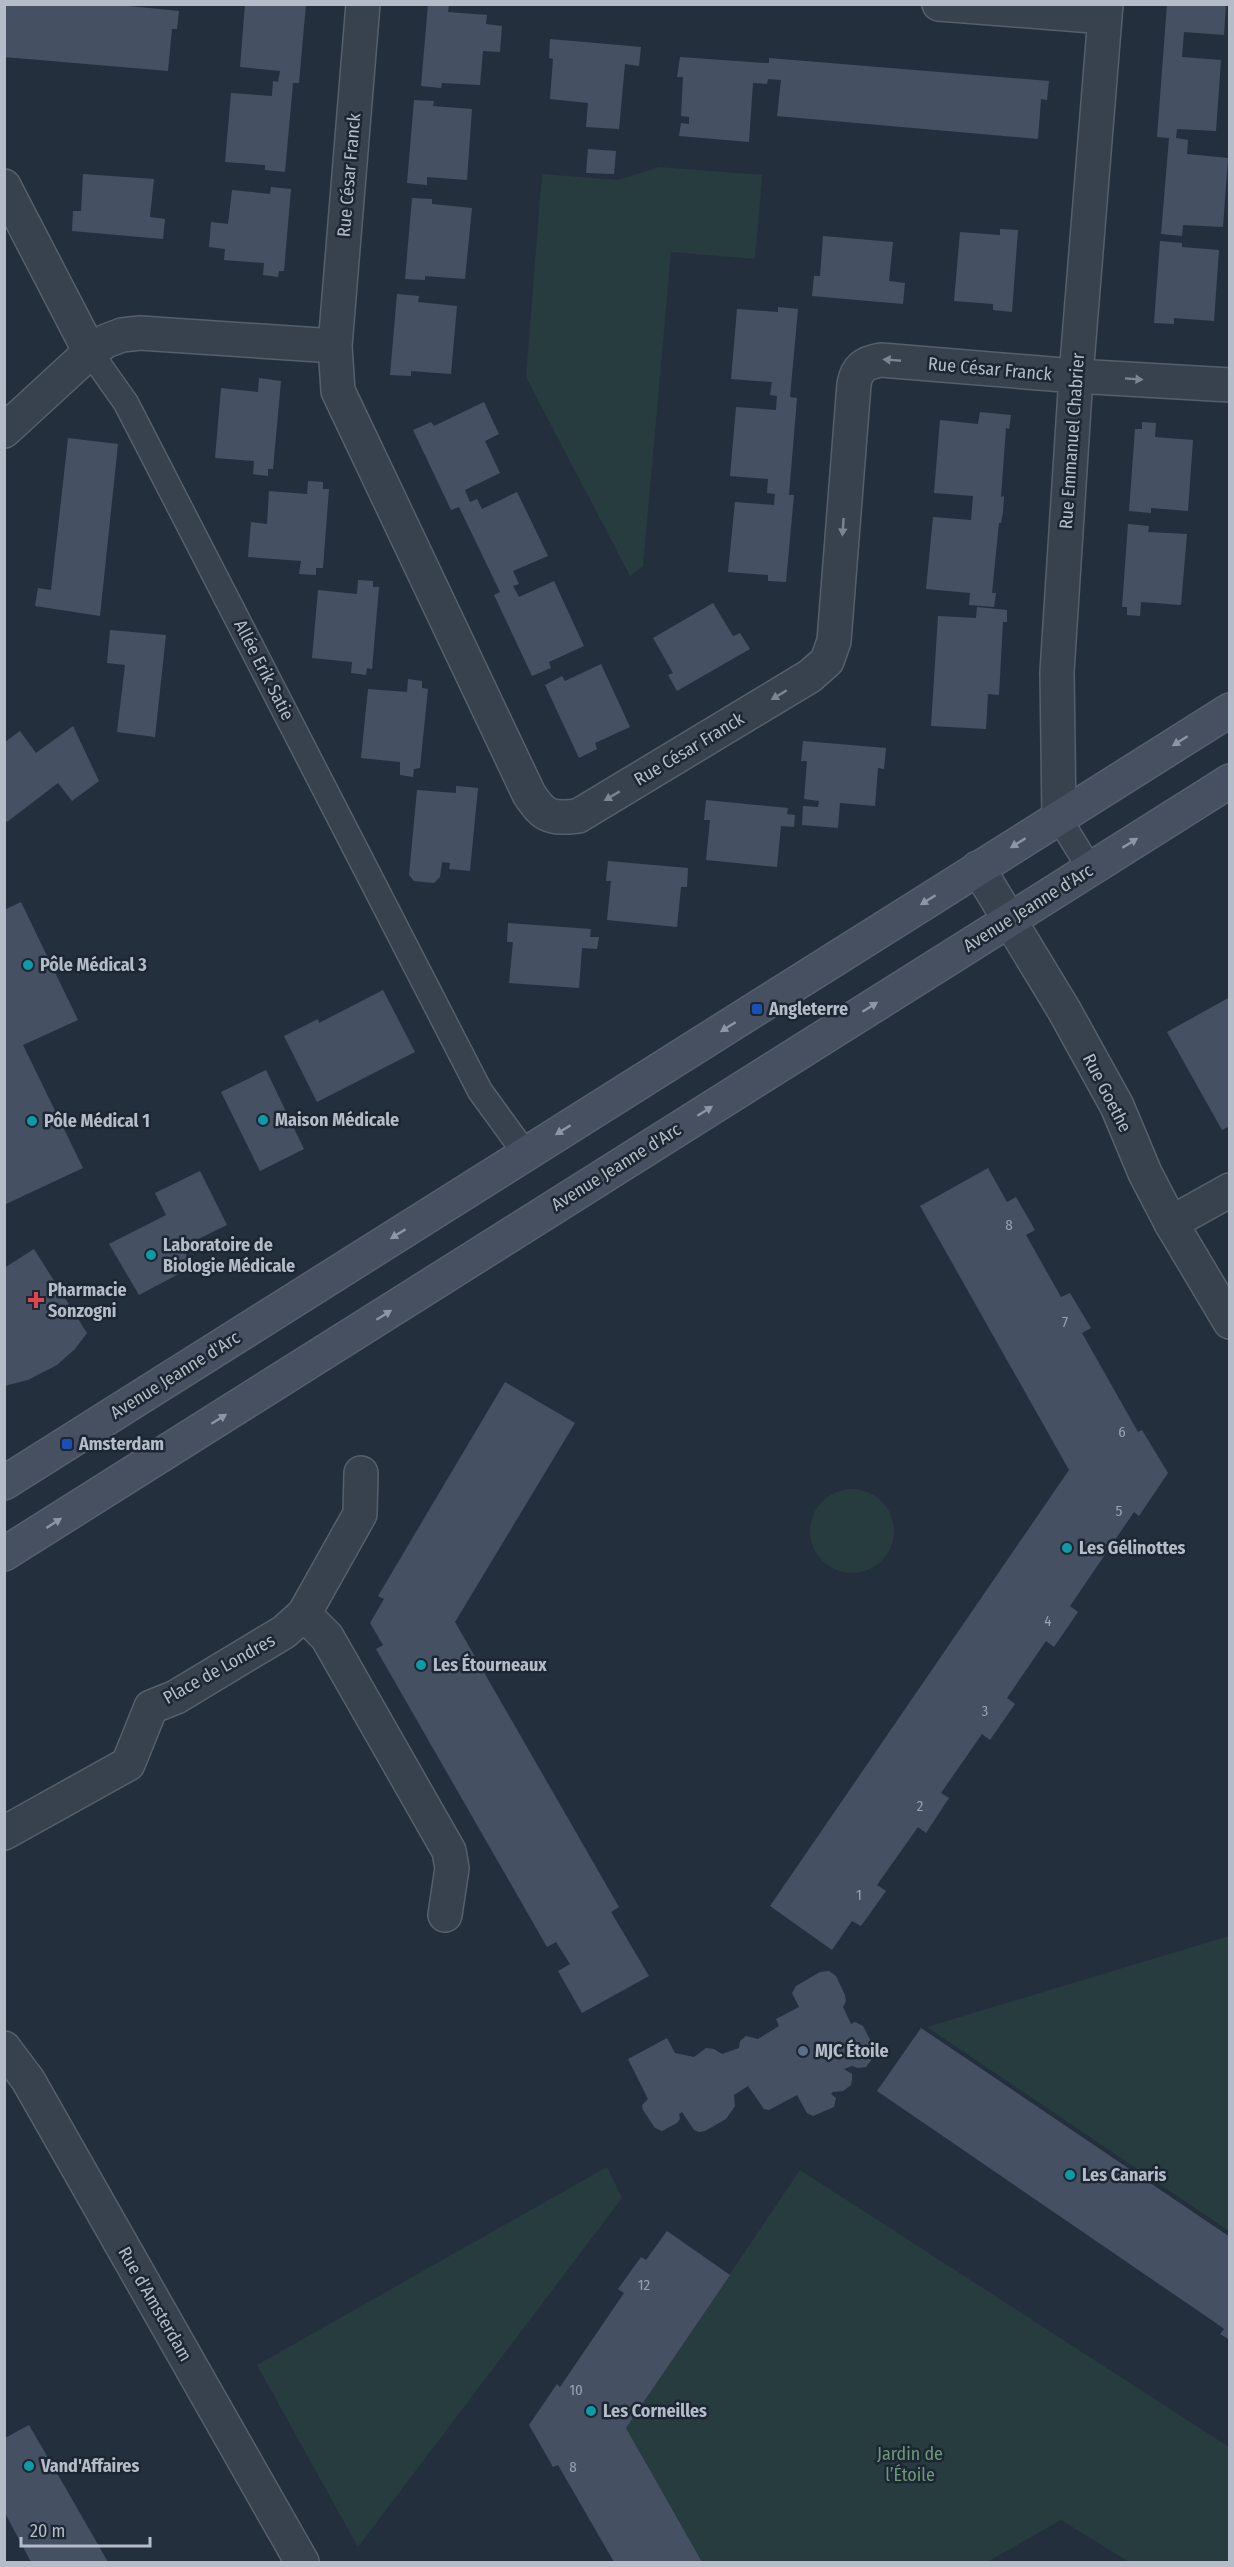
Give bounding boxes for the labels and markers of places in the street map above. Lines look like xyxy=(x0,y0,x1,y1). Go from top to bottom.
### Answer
place label: Pôle Médical 3 xyxy=(40,954,147,976)
marker: Pôle Médical 3 xyxy=(21,958,35,972)
place label: Angleterre xyxy=(768,998,848,1020)
marker: Angleterre xyxy=(750,1002,764,1016)
place label: Maison Médicale xyxy=(275,1109,399,1131)
place label: Pôle Médical 1 xyxy=(44,1110,150,1132)
marker: Maison Médicale xyxy=(256,1113,270,1127)
marker: Pôle Médical 1 xyxy=(25,1114,39,1128)
place label: Laboratoire de Biologie Médicale xyxy=(163,1234,295,1277)
marker: Laboratoire de Biologie Médicale xyxy=(144,1248,158,1262)
place label: Pharmacie Sonzogni xyxy=(48,1279,127,1322)
marker: Pharmacie Sonzogni xyxy=(29,1293,43,1307)
place label: Amsterdam xyxy=(78,1433,164,1455)
marker: Amsterdam xyxy=(60,1437,74,1451)
place label: Les Gélinottes xyxy=(1079,1537,1186,1559)
marker: Les Gélinottes xyxy=(1060,1541,1074,1555)
place label: Les Étourneaux xyxy=(433,1653,547,1676)
marker: Les Étourneaux xyxy=(414,1658,428,1672)
place label: MJC Étoile xyxy=(815,2039,889,2062)
marker: MJC Étoile xyxy=(796,2044,810,2058)
place label: Les Canaris xyxy=(1082,2164,1167,2186)
marker: Les Canaris xyxy=(1063,2168,1077,2182)
place label: Les Corneilles xyxy=(603,2400,707,2422)
marker: Les Corneilles xyxy=(584,2404,598,2418)
place label: Vand'Affaires xyxy=(40,2455,139,2477)
marker: Vand'Affaires xyxy=(22,2459,36,2473)

